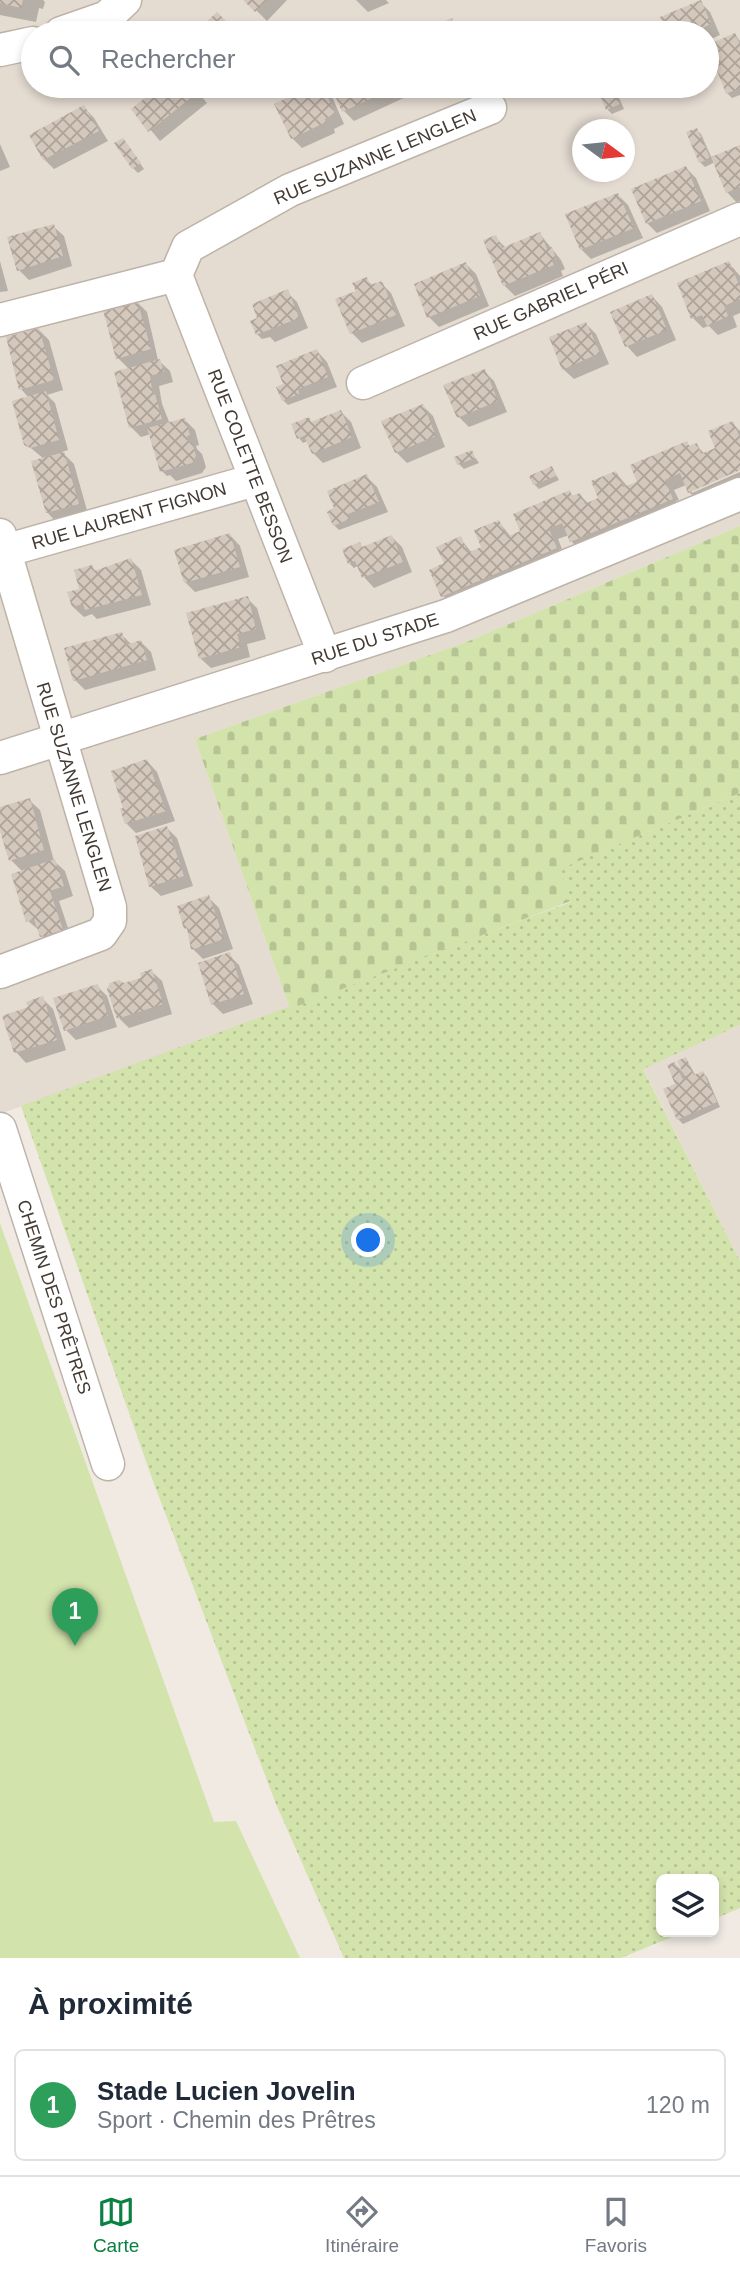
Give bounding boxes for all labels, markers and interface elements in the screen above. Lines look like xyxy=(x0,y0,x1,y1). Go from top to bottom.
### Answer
search box xyxy=(21,21,719,98)
icon: search xyxy=(45,41,83,79)
text: Rechercher xyxy=(101,44,235,74)
street label: RUE SUZANNE LENGLEN xyxy=(271,105,479,209)
north arrow xyxy=(572,119,635,182)
street label: RUE GABRIEL PÉRI xyxy=(470,258,632,344)
street label: RUE COLETTE BESSON xyxy=(204,366,296,566)
street label: RUE LAURENT FIGNON xyxy=(29,479,229,553)
street label: RUE DU STADE xyxy=(309,609,441,669)
street label: RUE SUZANNE LENGLEN xyxy=(33,680,115,894)
street label: CHEMIN DES PRÊTRES xyxy=(13,1197,95,1397)
your location xyxy=(351,1223,385,1257)
pin: 1 xyxy=(52,1588,98,1646)
map controls xyxy=(656,1874,719,1937)
button: layers xyxy=(656,1874,719,1937)
text: À proximité xyxy=(28,1987,193,2020)
text: Stade Lucien Jovelin xyxy=(97,2076,356,2106)
text: 1 xyxy=(47,2092,59,2118)
text: 120 m xyxy=(646,2092,710,2118)
text: Sport · Chemin des Prêtres xyxy=(97,2107,376,2133)
tab: Carte xyxy=(93,2193,139,2257)
tab: Itinéraire xyxy=(325,2193,399,2257)
tab: Favoris xyxy=(585,2193,647,2257)

